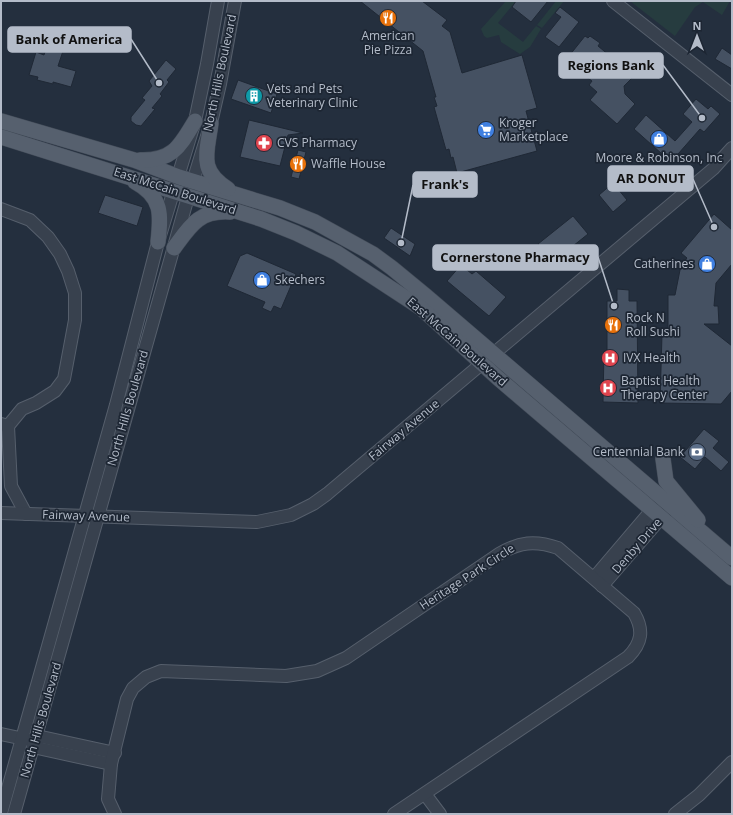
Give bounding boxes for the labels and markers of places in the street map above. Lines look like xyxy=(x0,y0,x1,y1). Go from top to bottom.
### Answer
restaurant icon: American Pie Pizza xyxy=(378,8,398,28)
callout: Bank of America xyxy=(8,27,131,52)
place label: American Pie Pizza xyxy=(361,27,415,58)
callout: Regions Bank xyxy=(559,53,663,78)
place label: Vets and Pets Veterinary Clinic xyxy=(267,80,358,111)
building icon: Vets and Pets Veterinary Clinic xyxy=(244,86,264,106)
place label: Kroger Marketplace xyxy=(499,114,568,145)
supermarket icon: Kroger Marketplace xyxy=(476,120,496,140)
shop icon: Moore & Robinson, Inc xyxy=(649,129,669,149)
pharmacy icon: CVS Pharmacy xyxy=(254,133,274,153)
place label: CVS Pharmacy xyxy=(277,134,358,151)
place label: Moore & Robinson, Inc xyxy=(595,149,723,166)
restaurant icon: Waffle House xyxy=(288,154,308,174)
place label: Waffle House xyxy=(311,155,386,172)
callout: AR DONUT xyxy=(608,166,693,191)
callout: Frank's xyxy=(413,172,477,197)
callout: Cornerstone Pharmacy xyxy=(433,245,598,270)
shop icon: Catherines xyxy=(697,254,717,274)
place label: Catherines xyxy=(634,255,694,272)
shop icon: Skechers xyxy=(252,270,272,290)
place label: Skechers xyxy=(275,271,325,288)
place label: Rock N Roll Sushi xyxy=(626,309,680,340)
restaurant icon: Rock N Roll Sushi xyxy=(603,315,623,335)
hospital icon: IVX Health xyxy=(600,348,620,368)
place label: IVX Health xyxy=(623,349,680,366)
place label: Baptist Health Therapy Center xyxy=(621,372,707,403)
hospital icon: Baptist Health Therapy Center xyxy=(598,378,618,398)
bank icon: Centennial Bank xyxy=(687,442,707,462)
place label: Centennial Bank xyxy=(593,443,685,460)

